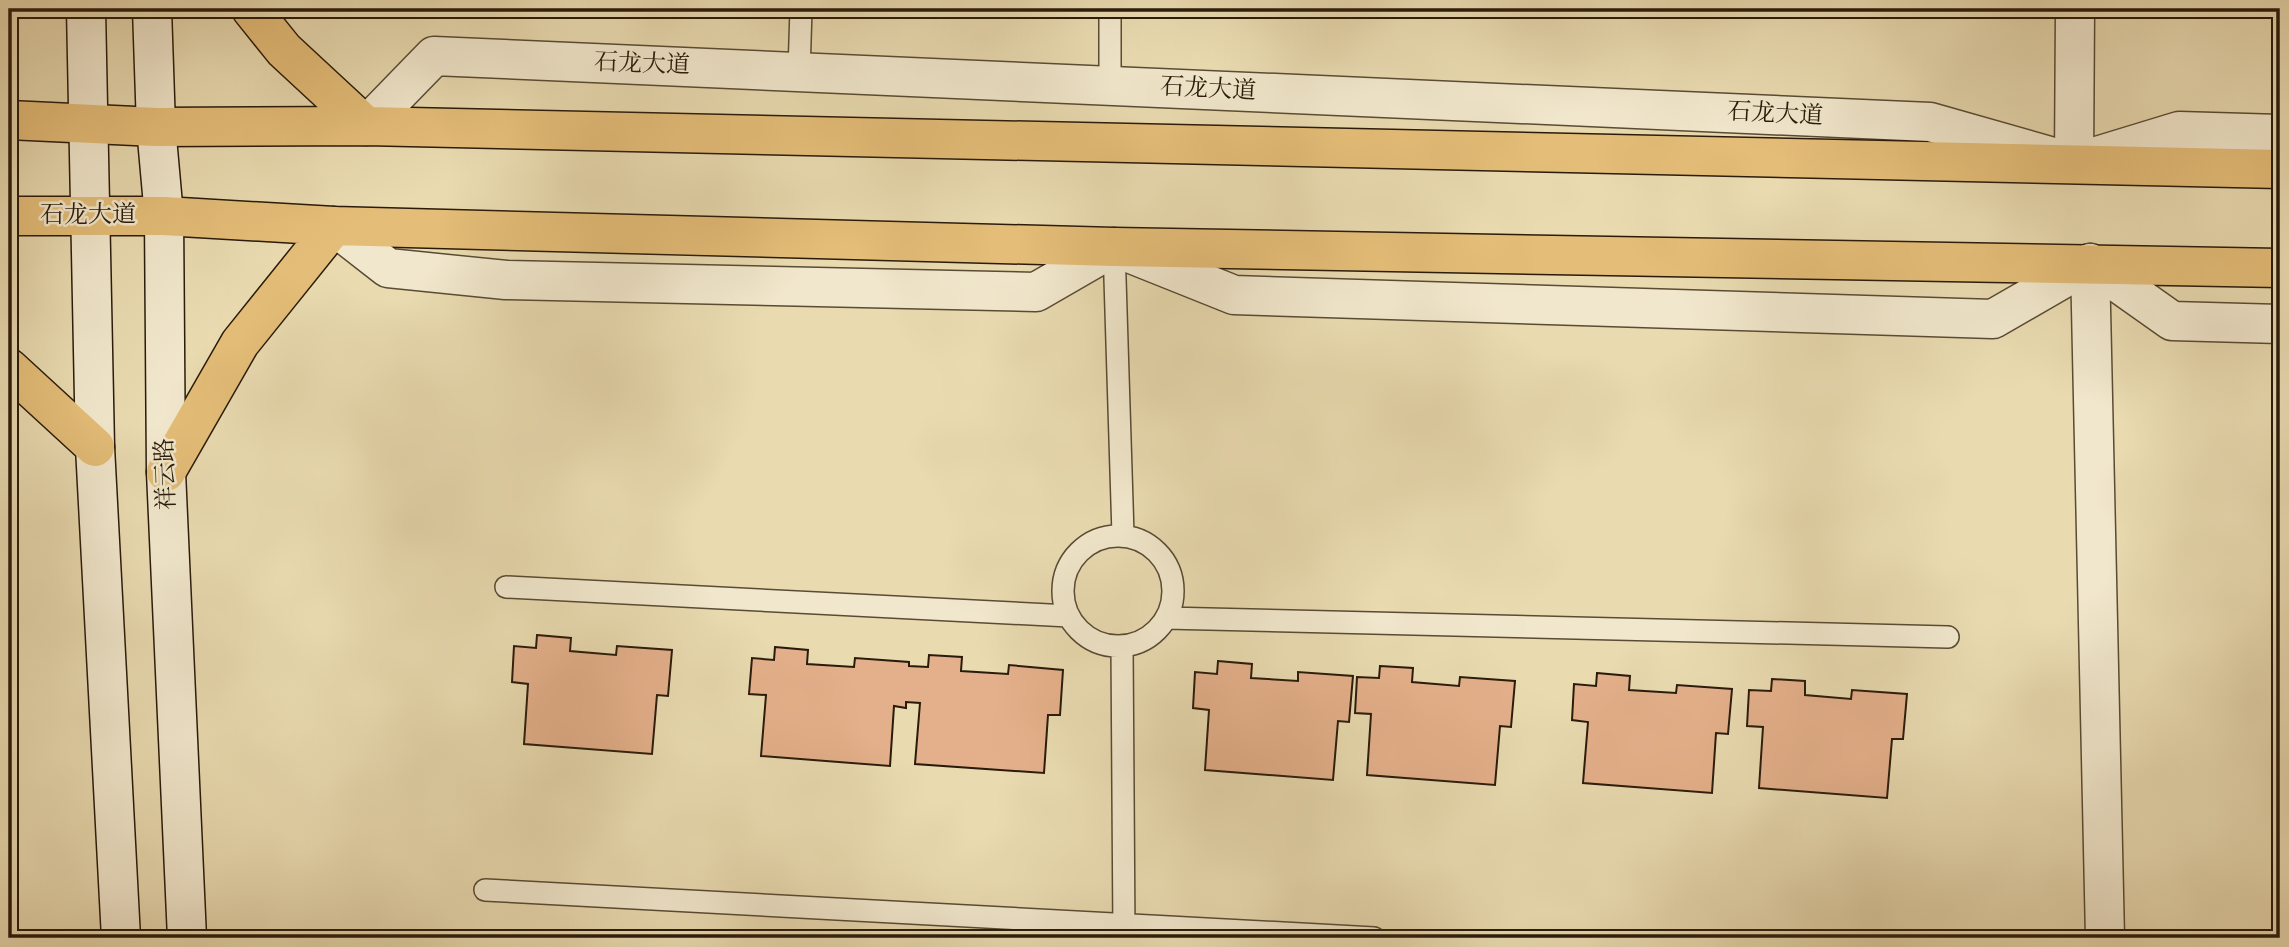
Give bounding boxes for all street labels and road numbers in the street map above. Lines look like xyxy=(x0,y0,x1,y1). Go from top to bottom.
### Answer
street label: 石龙大道 xyxy=(593,46,691,84)
street label: 石龙大道 xyxy=(1159,71,1257,109)
street label: 石龙大道 xyxy=(1726,96,1824,134)
street label: 石龙大道 xyxy=(40,199,136,233)
street label: 祥云路 xyxy=(149,437,185,511)

